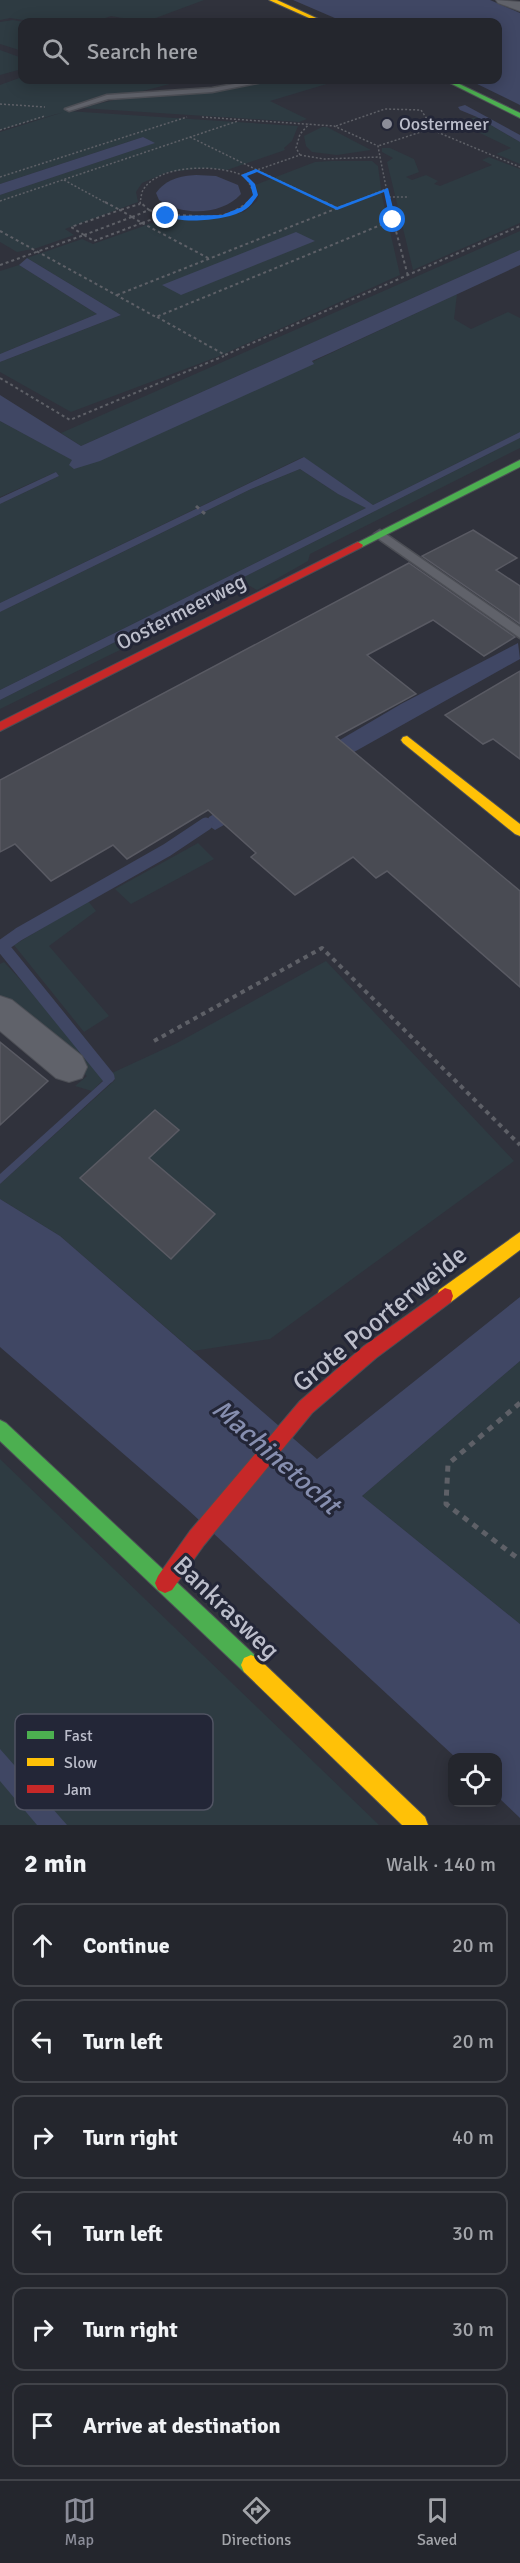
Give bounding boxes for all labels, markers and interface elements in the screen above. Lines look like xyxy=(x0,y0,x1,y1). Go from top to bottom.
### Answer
search box xyxy=(18,18,502,84)
icon: search xyxy=(39,35,72,68)
text: Search here xyxy=(87,38,198,65)
place label: Oostermeer xyxy=(399,113,489,135)
marker: Oostermeer xyxy=(380,117,394,131)
route end xyxy=(152,202,178,228)
route start xyxy=(379,206,405,232)
street label: Oostermeerweg xyxy=(112,568,250,656)
street label: Grote Poorterweide xyxy=(286,1239,474,1399)
water label: Machinetocht xyxy=(205,1393,349,1524)
street label: Bankrasweg xyxy=(166,1550,286,1666)
legend xyxy=(15,1714,213,1810)
text: Fast xyxy=(64,1726,93,1746)
text: Slow xyxy=(64,1753,98,1773)
map controls xyxy=(448,1753,502,1807)
button: locate xyxy=(448,1753,502,1807)
text: Jam xyxy=(64,1780,92,1800)
text: 2 min xyxy=(24,1848,87,1880)
text: Walk · 140 m xyxy=(386,1852,496,1877)
icon: ahead xyxy=(26,1929,59,1962)
text: Continue xyxy=(83,1932,170,1959)
text: 20 m xyxy=(452,1933,494,1958)
icon: left xyxy=(26,2025,59,2058)
text: Turn left xyxy=(83,2028,163,2055)
text: 20 m xyxy=(452,2029,494,2054)
icon: right xyxy=(26,2121,59,2154)
text: Turn right xyxy=(83,2124,178,2151)
text: 40 m xyxy=(452,2125,494,2150)
icon: left xyxy=(26,2217,59,2250)
text: Turn left xyxy=(83,2220,163,2247)
text: 30 m xyxy=(452,2221,494,2246)
icon: right xyxy=(26,2313,59,2346)
text: Turn right xyxy=(83,2316,178,2343)
text: 30 m xyxy=(452,2317,494,2342)
icon: arrive xyxy=(26,2409,59,2442)
text: Arrive at destination xyxy=(83,2412,280,2439)
tab: Map xyxy=(63,2494,96,2550)
tab: Directions xyxy=(221,2494,291,2550)
tab: Saved xyxy=(417,2494,457,2550)

